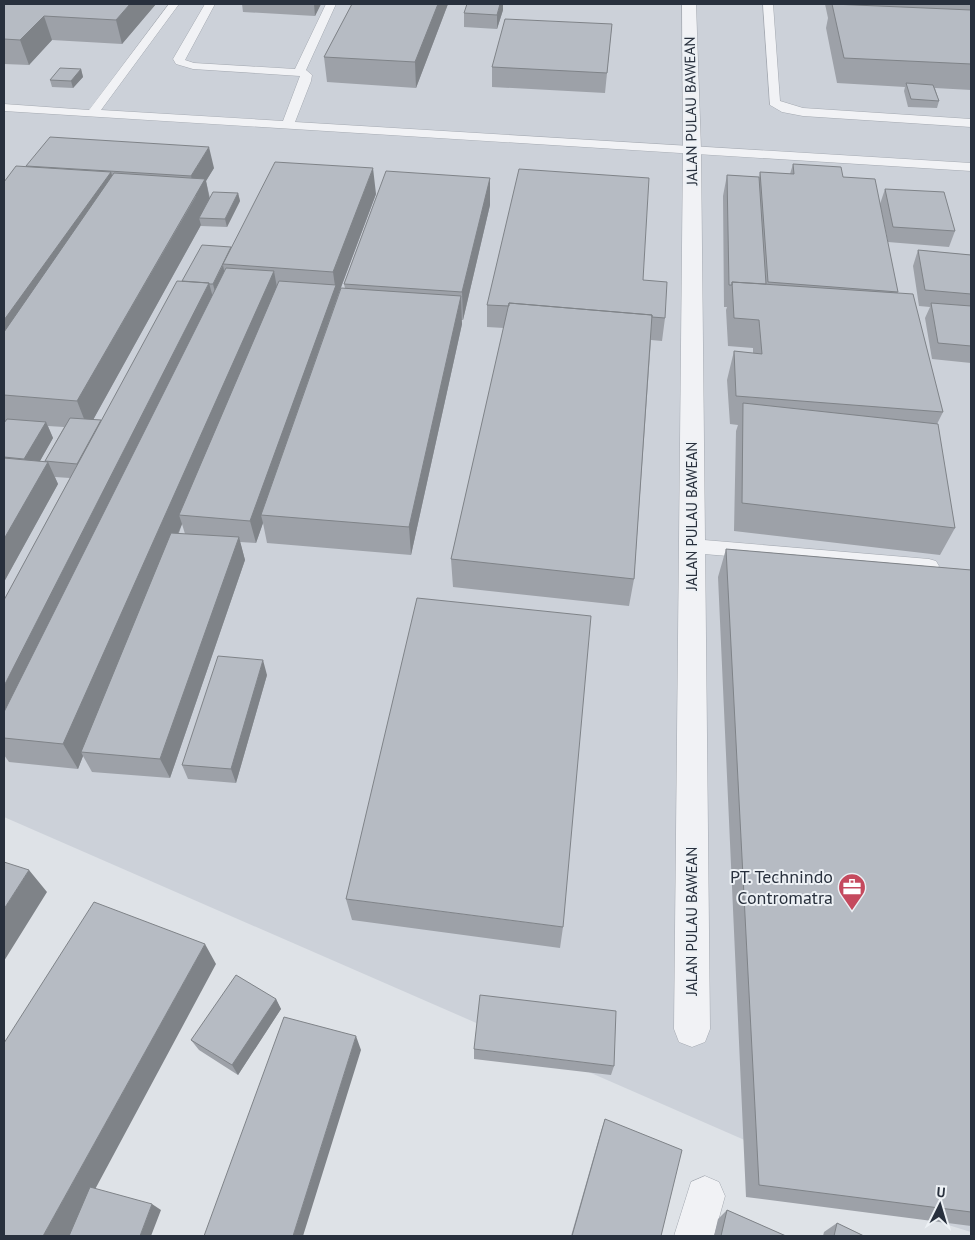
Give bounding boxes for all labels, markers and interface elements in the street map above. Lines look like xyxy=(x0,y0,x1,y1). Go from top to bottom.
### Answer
street label: JALAN PULAU BAWEAN xyxy=(680,36,701,187)
street label: JALAN PULAU BAWEAN xyxy=(682,442,701,591)
street label: JALAN PULAU BAWEAN xyxy=(682,847,701,996)
place label: PT. Technindo Contromatra xyxy=(730,865,833,909)
office icon: PT. Technindo Contromatra xyxy=(837,872,867,911)
north arrow xyxy=(915,1180,965,1230)
text: U xyxy=(936,1183,946,1201)

